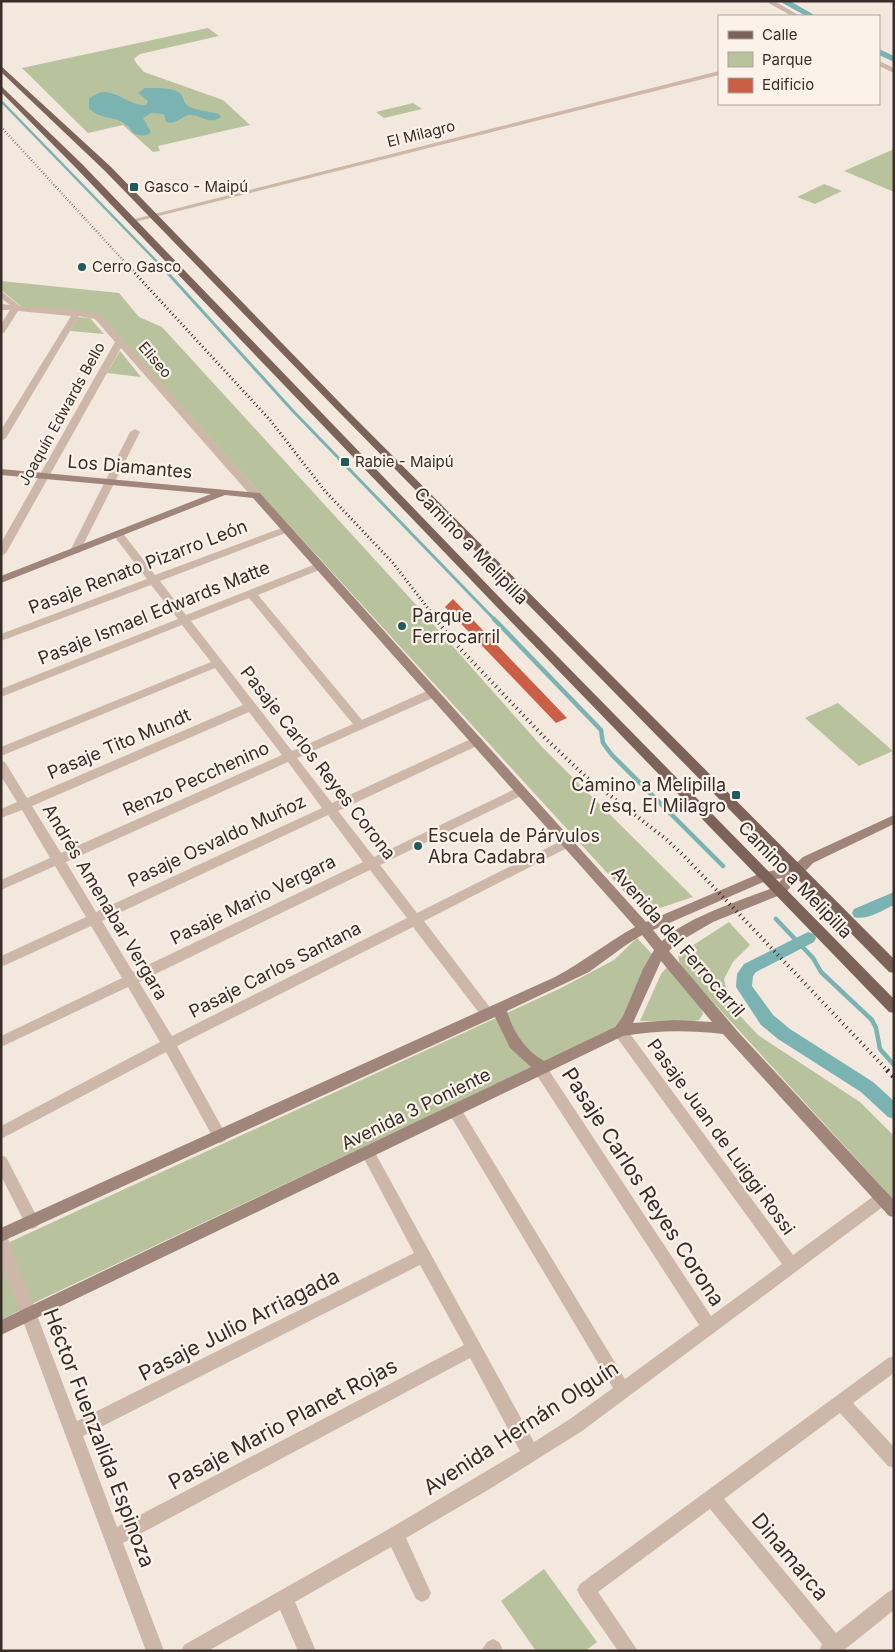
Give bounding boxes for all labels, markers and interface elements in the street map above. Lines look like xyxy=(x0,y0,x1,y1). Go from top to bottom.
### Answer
legend xyxy=(718,15,880,105)
text: Calle xyxy=(762,25,797,44)
text: Parque xyxy=(762,50,812,69)
text: Edificio xyxy=(762,75,814,94)
street label: El Milagro xyxy=(385,116,457,151)
place label: Gasco - Maipú xyxy=(144,177,248,196)
marker: Gasco - Maipú xyxy=(128,181,140,193)
place label: Cerro Gasco xyxy=(92,257,181,276)
marker: Cerro Gasco xyxy=(76,261,88,273)
street label: Eliseo xyxy=(134,338,176,382)
street label: Joaquín Edwards Bello xyxy=(14,339,109,489)
street label: Los Diamantes xyxy=(67,451,193,482)
place label: Rabie - Maipú xyxy=(355,452,454,471)
marker: Rabie - Maipú xyxy=(339,456,351,468)
street label: Camino a Melipilla xyxy=(410,483,533,609)
street label: Pasaje Renato Pizarro León xyxy=(25,515,250,618)
street label: Pasaje Ismael Edwards Matte xyxy=(35,556,273,669)
place label: Parque Ferrocarril xyxy=(412,605,500,647)
marker: Parque Ferrocarril xyxy=(396,620,408,632)
street label: Pasaje Carlos Reyes Corona xyxy=(236,662,400,863)
street label: Pasaje Tito Mundt xyxy=(44,704,194,783)
street label: Renzo Pecchenino xyxy=(119,737,272,820)
place label: Camino a Melipilla / esq. El Milagro xyxy=(571,774,726,816)
marker: Camino a Melipilla / esq. El Milagro xyxy=(730,789,742,801)
street label: Pasaje Osvaldo Muñoz xyxy=(125,790,309,891)
street label: Andrés Amenabar Vergara xyxy=(39,800,172,1003)
street label: Camino a Melipilla xyxy=(734,817,857,943)
place label: Escuela de Párvulos Abra Cadabra xyxy=(428,825,600,867)
marker: Escuela de Párvulos Abra Cadabra xyxy=(412,840,424,852)
street label: Pasaje Mario Vergara xyxy=(167,850,339,949)
street label: Avenida del Ferrocarril xyxy=(608,862,749,1021)
street label: Pasaje Carlos Santana xyxy=(185,917,364,1022)
street label: Pasaje Juan de Luiggi Rossi xyxy=(643,1035,799,1239)
street label: Avenida 3 Poniente xyxy=(338,1063,494,1154)
street label: Pasaje Carlos Reyes Corona xyxy=(557,1063,730,1311)
street label: Pasaje Julio Arriagada xyxy=(134,1263,343,1386)
street label: Héctor Fuenzalida Espinoza xyxy=(38,1305,161,1571)
street label: Pasaje Mario Planet Rojas xyxy=(164,1353,401,1495)
street label: Avenida Hernán Olguín xyxy=(419,1355,623,1500)
street label: Dinamarca xyxy=(747,1508,834,1605)

